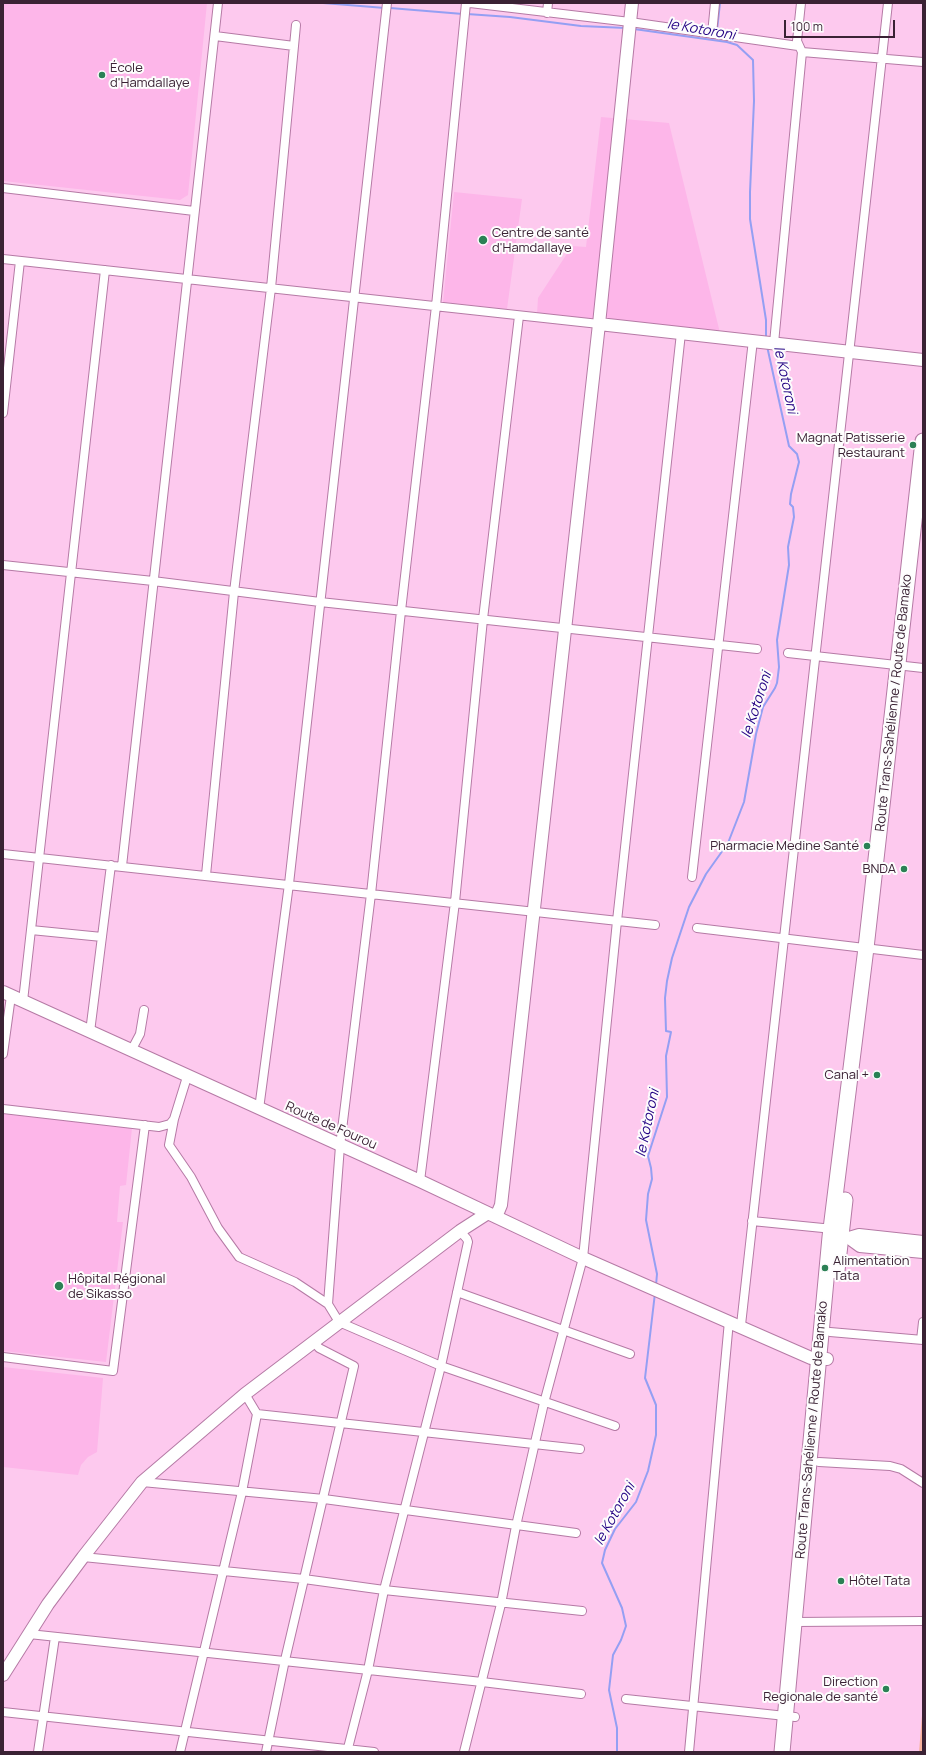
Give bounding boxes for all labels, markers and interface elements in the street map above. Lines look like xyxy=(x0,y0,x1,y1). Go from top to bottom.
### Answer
scale bar xyxy=(786,12,897,38)
water label: le Kotoroni xyxy=(666,16,736,44)
text: 100 m xyxy=(791,18,823,35)
place label: École d'Hamdallaye xyxy=(110,60,190,91)
marker: École d'Hamdallaye xyxy=(97,70,107,80)
place label: Centre de santé d'Hamdallaye xyxy=(492,225,589,256)
marker: Centre de santé d'Hamdallaye xyxy=(477,234,489,246)
water label: le Kotoroni xyxy=(770,345,800,415)
place label: Magnat Patisserie Restaurant xyxy=(797,430,905,461)
marker: Magnat Patisserie Restaurant xyxy=(908,440,918,450)
street label: Route Trans-Sahélienne / Route de Bamako xyxy=(873,573,915,833)
water label: le Kotoroni xyxy=(738,670,776,740)
place label: Pharmacie Medine Santé xyxy=(710,838,859,854)
marker: Pharmacie Medine Santé xyxy=(862,841,872,851)
place label: BNDA xyxy=(862,861,896,877)
marker: BNDA xyxy=(899,864,909,874)
place label: Canal + xyxy=(824,1067,869,1083)
marker: Canal + xyxy=(872,1070,882,1080)
water label: le Kotoroni xyxy=(633,1088,663,1158)
street label: Route de Fourou xyxy=(283,1099,379,1153)
place label: Alimentation Tata xyxy=(833,1253,909,1284)
marker: Alimentation Tata xyxy=(820,1263,830,1273)
place label: Hôpital Régional de Sikasso xyxy=(68,1271,166,1302)
marker: Hôpital Régional de Sikasso xyxy=(53,1280,65,1292)
street label: Route Trans-Sahélienne / Route de Bamako xyxy=(793,1300,831,1560)
water label: le Kotoroni xyxy=(591,1480,639,1548)
place label: Hôtel Tata xyxy=(849,1573,910,1589)
marker: Hôtel Tata xyxy=(836,1576,846,1586)
place label: Direction Regionale de santé xyxy=(763,1674,878,1705)
marker: Direction Regionale de santé xyxy=(881,1684,891,1694)

